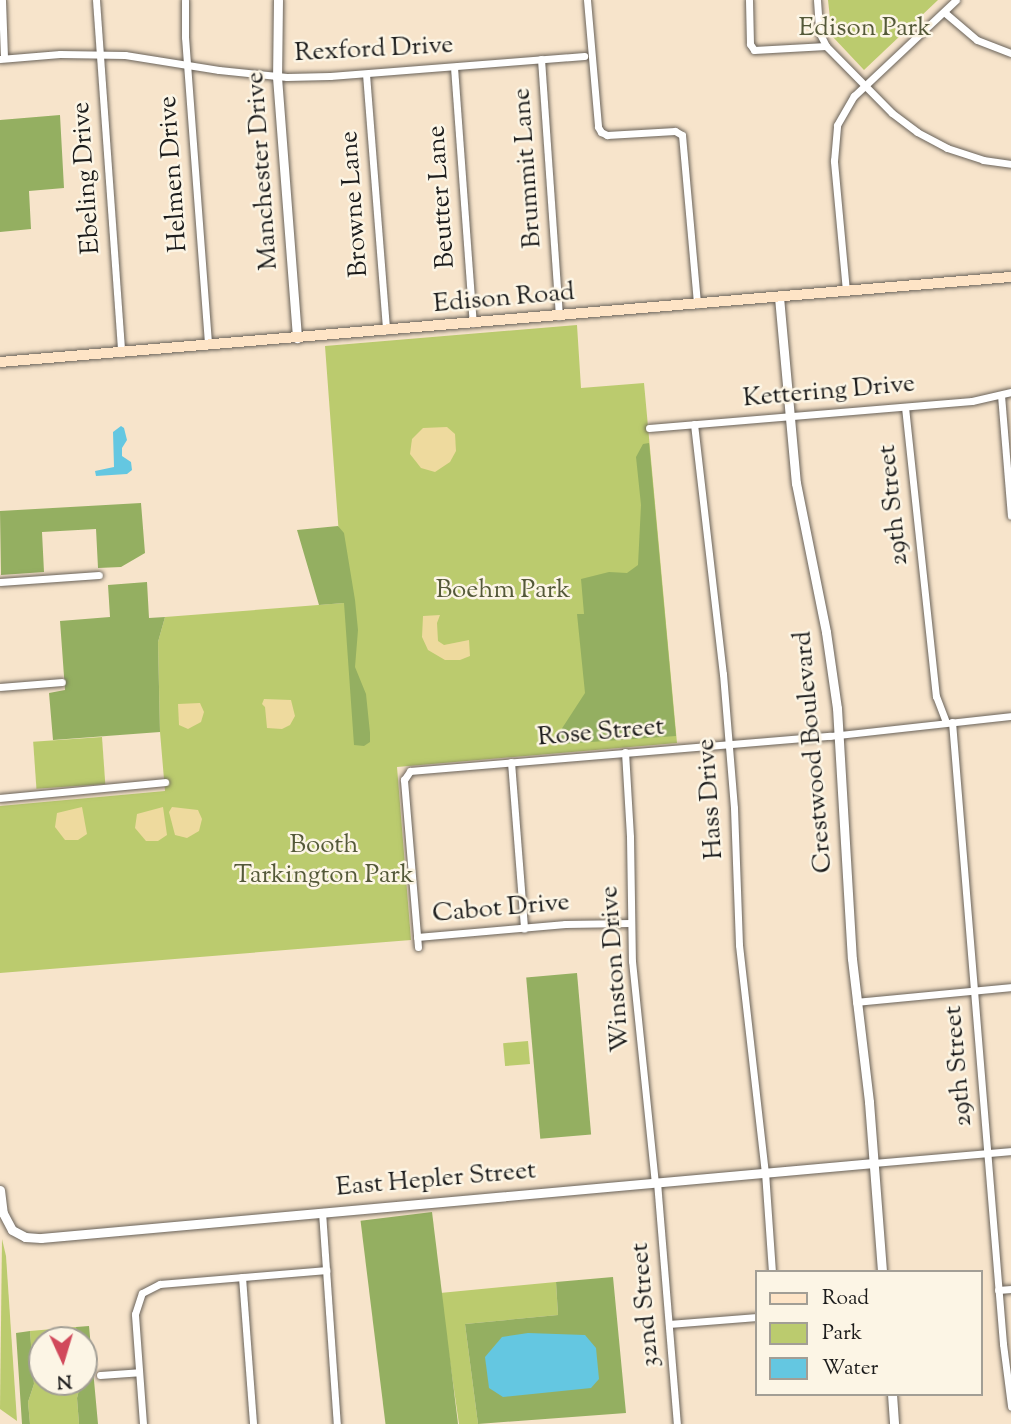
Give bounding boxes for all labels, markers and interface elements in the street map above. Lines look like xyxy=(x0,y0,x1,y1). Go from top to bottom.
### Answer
park label: Edison Park xyxy=(799,13,931,45)
street label: Rexford Drive xyxy=(294,30,454,70)
street label: Manchester Drive xyxy=(241,71,285,271)
street label: Brummit Lane xyxy=(507,87,549,249)
street label: Helmen Drive xyxy=(153,95,195,253)
street label: Ebeling Drive xyxy=(66,101,108,255)
street label: Beutter Lane xyxy=(421,124,463,270)
street label: Browne Lane xyxy=(334,130,376,278)
street label: Edison Road xyxy=(432,277,576,321)
street label: Kettering Drive xyxy=(742,369,916,415)
street label: 29th Street xyxy=(872,443,916,567)
park label: Boehm Park xyxy=(436,575,570,607)
street label: Crestwood Boulevard xyxy=(788,630,840,874)
street label: Rose Street xyxy=(536,712,666,754)
street label: Hass Drive xyxy=(691,738,731,860)
park label: Booth Tarkington Park xyxy=(234,830,414,892)
street label: Winston Drive xyxy=(595,885,637,1053)
street label: Cabot Drive xyxy=(431,887,571,931)
street label: 29th Street xyxy=(938,1004,980,1128)
street label: East Hepler Street xyxy=(335,1156,537,1204)
street label: 32nd Street xyxy=(625,1241,667,1369)
legend xyxy=(755,1270,983,1396)
text: Road xyxy=(822,1284,869,1314)
text: Park xyxy=(822,1319,862,1349)
north arrow xyxy=(28,1326,98,1396)
text: Water xyxy=(822,1354,878,1384)
text: N xyxy=(56,1366,73,1394)

